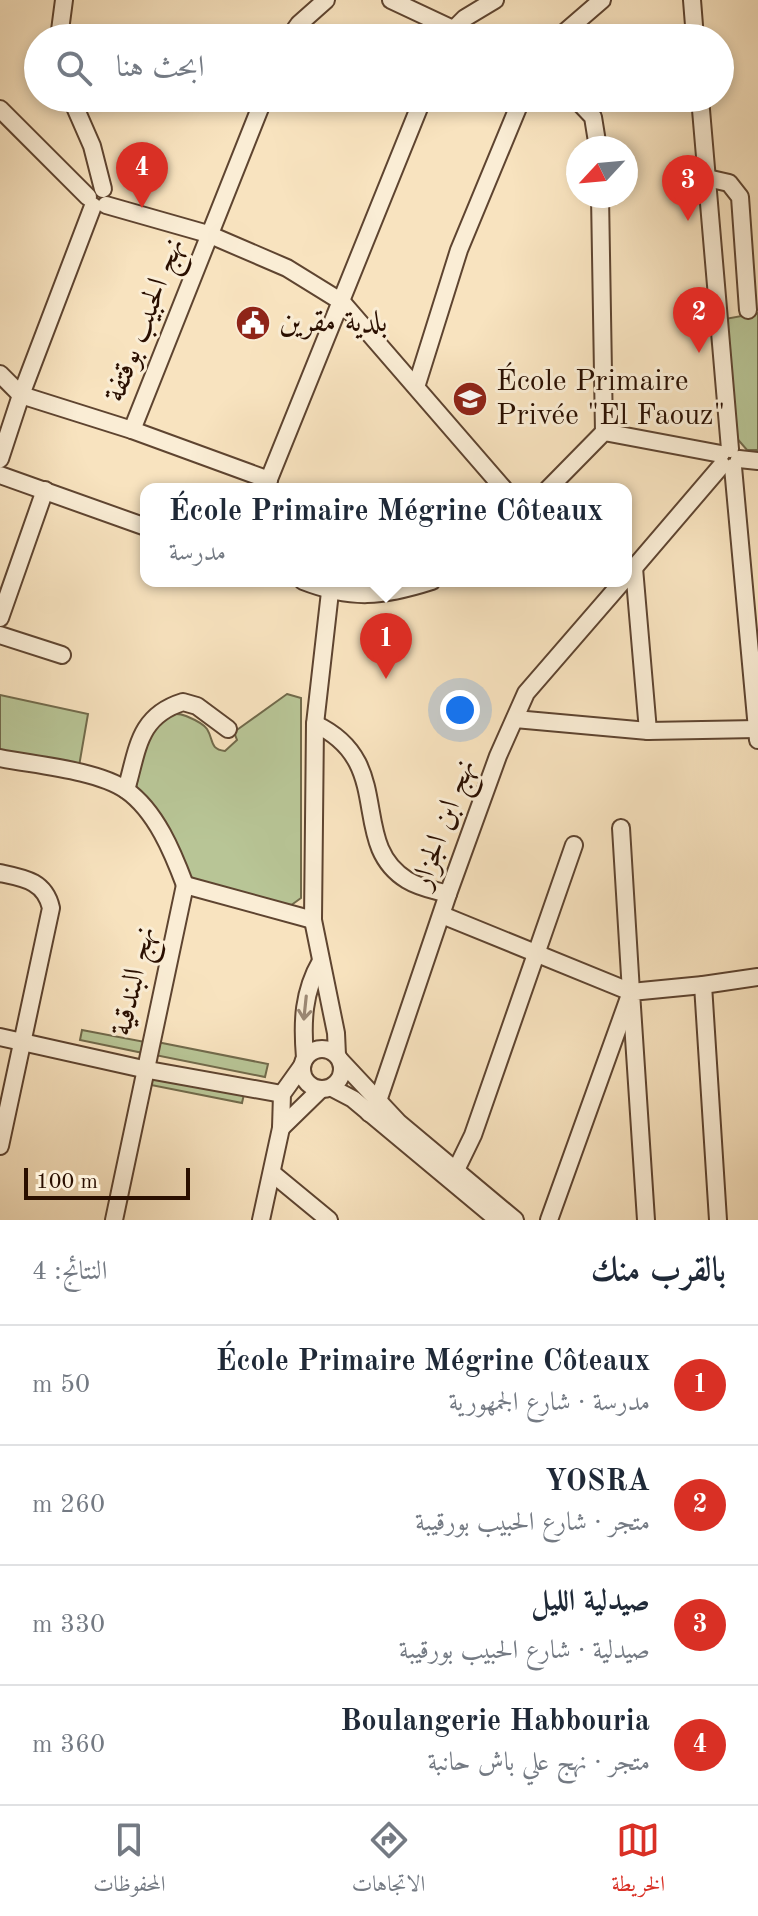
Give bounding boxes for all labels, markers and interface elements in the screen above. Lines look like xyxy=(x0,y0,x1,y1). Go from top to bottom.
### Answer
search box xyxy=(24,24,734,112)
icon: search xyxy=(52,46,96,90)
text: ابحث هنا xyxy=(116,53,204,83)
north arrow xyxy=(566,136,638,208)
pin: 4 xyxy=(116,142,168,208)
pin: 3 xyxy=(662,155,714,221)
street label: نهج الحبيب بوقتفة xyxy=(100,234,199,410)
pin: 2 xyxy=(673,287,725,353)
public building icon: بلدية مقرين xyxy=(234,304,272,342)
place label: بلدية مقرين xyxy=(279,308,387,340)
place label: École Primaire Privée "El Faouz" xyxy=(496,362,725,431)
school or university icon: École Primaire Privée "El Faouz" xyxy=(451,380,489,418)
popup xyxy=(140,483,632,587)
text: École Primaire Mégrine Côteaux xyxy=(169,497,603,527)
text: مدرسة xyxy=(169,540,226,566)
pin: 1 xyxy=(360,613,412,679)
your location xyxy=(440,690,480,730)
street label: نهج ابن الجزار xyxy=(406,755,491,899)
street label: نهج البندقية xyxy=(107,923,171,1041)
one-way arrow xyxy=(297,994,312,1021)
scale bar xyxy=(24,1164,190,1200)
text: 100 m xyxy=(36,1171,98,1193)
text: بالقرب منك xyxy=(591,1254,726,1288)
text: النتائج: 4 xyxy=(32,1259,107,1285)
text: École Primaire Mégrine Côteaux xyxy=(216,1347,650,1377)
text: 50 m xyxy=(32,1372,90,1398)
text: 1 xyxy=(692,1372,708,1398)
text: مدرسة · شارع الجمهورية xyxy=(448,1390,650,1416)
text: YOSRA xyxy=(545,1467,650,1497)
text: 260 m xyxy=(32,1492,105,1518)
text: 2 xyxy=(692,1492,708,1518)
text: متجر · شارع الحبيب بورقيبة xyxy=(415,1510,650,1536)
text: صيدلية الليل xyxy=(531,1587,650,1617)
text: 330 m xyxy=(32,1612,105,1638)
text: 3 xyxy=(692,1612,708,1638)
text: صيدلية · شارع الحبيب بورقيبة xyxy=(399,1638,650,1664)
text: Boulangerie Habbouria xyxy=(340,1707,650,1737)
text: 360 m xyxy=(32,1732,105,1758)
text: 4 xyxy=(692,1732,708,1758)
text: متجر · نهج علي باش حانبة xyxy=(428,1750,650,1776)
tab: المحفوظات xyxy=(93,1818,166,1905)
tab: الاتجاهات xyxy=(352,1818,425,1905)
tab: الخريطة xyxy=(611,1818,665,1905)

